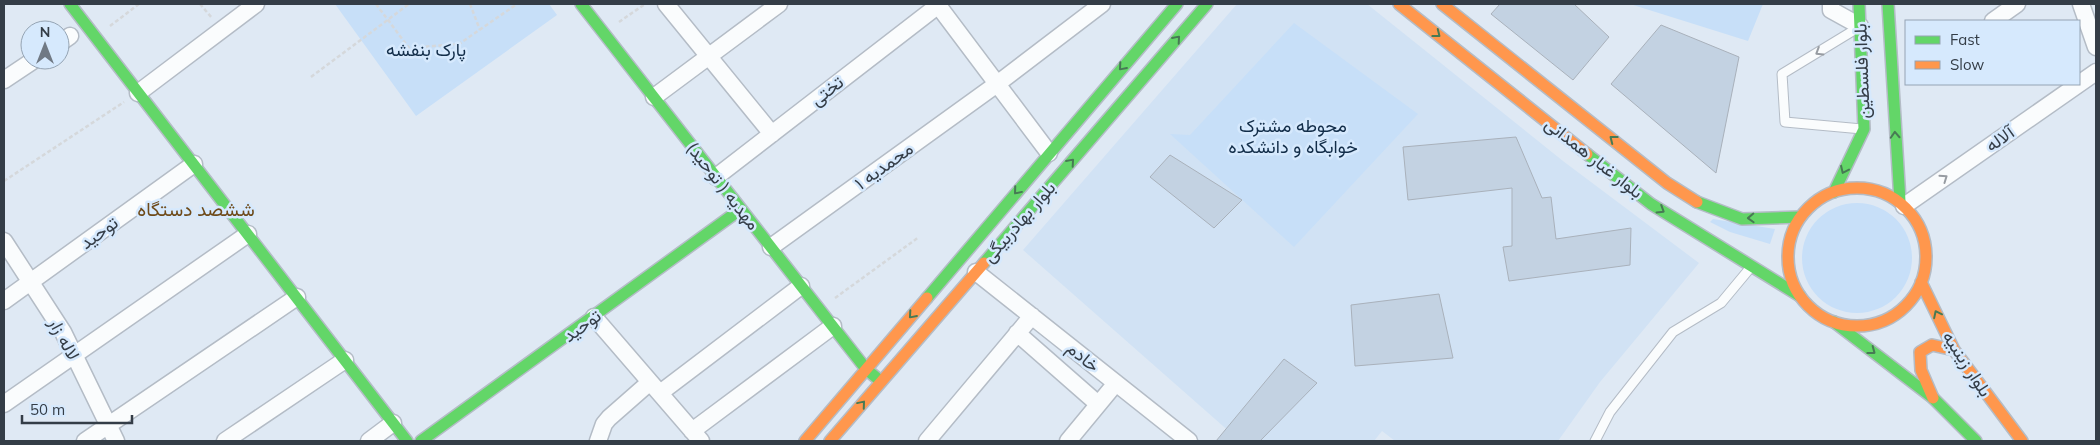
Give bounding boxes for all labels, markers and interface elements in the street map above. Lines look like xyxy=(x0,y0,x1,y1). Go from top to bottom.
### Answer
north arrow xyxy=(20,20,70,70)
legend xyxy=(1905,20,2080,85)
text: N xyxy=(40,23,50,41)
street label: بلوار فلسطین xyxy=(1848,23,1875,119)
one-way arrow xyxy=(1431,29,1440,37)
text: Fast xyxy=(1950,30,1980,49)
one-way arrow xyxy=(1171,35,1180,44)
park label: پارک بنفشه xyxy=(386,38,466,62)
one-way arrow xyxy=(1815,45,1824,55)
text: Slow xyxy=(1950,55,1984,74)
one-way arrow xyxy=(1119,62,1128,71)
street label: تختی xyxy=(805,70,848,111)
street label: بلوار غبار همدانی xyxy=(1540,112,1648,203)
park label: محوطه مشترک خوابگاه و دانشکده xyxy=(1228,114,1358,158)
street label: آلاله xyxy=(1981,119,2020,157)
one-way arrow xyxy=(1889,131,1900,139)
street label: مهدیه ( توحید) xyxy=(682,137,765,234)
street label: محمدیه ۱ xyxy=(850,137,917,194)
one-way arrow xyxy=(1610,137,1619,145)
one-way arrow xyxy=(1065,158,1074,167)
one-way arrow xyxy=(1840,165,1850,174)
one-way arrow xyxy=(1938,175,1947,184)
street label: بلوار بهادربیگی xyxy=(977,176,1060,267)
one-way arrow xyxy=(1014,186,1023,195)
district label: ششصد دستگاه xyxy=(137,197,255,221)
one-way arrow xyxy=(1656,204,1665,214)
street label: توحید xyxy=(75,211,122,254)
one-way arrow xyxy=(1747,213,1755,224)
street label: توحید xyxy=(558,304,605,347)
one-way arrow xyxy=(909,310,918,319)
one-way arrow xyxy=(1933,310,1943,319)
street label: لاله زار xyxy=(43,313,85,364)
street label: بلوار زینبیه xyxy=(1938,326,1997,401)
street label: خادم xyxy=(1061,336,1105,378)
one-way arrow xyxy=(1866,346,1875,354)
scale bar xyxy=(22,392,132,424)
text: 50 m xyxy=(30,400,65,419)
one-way arrow xyxy=(856,401,865,410)

